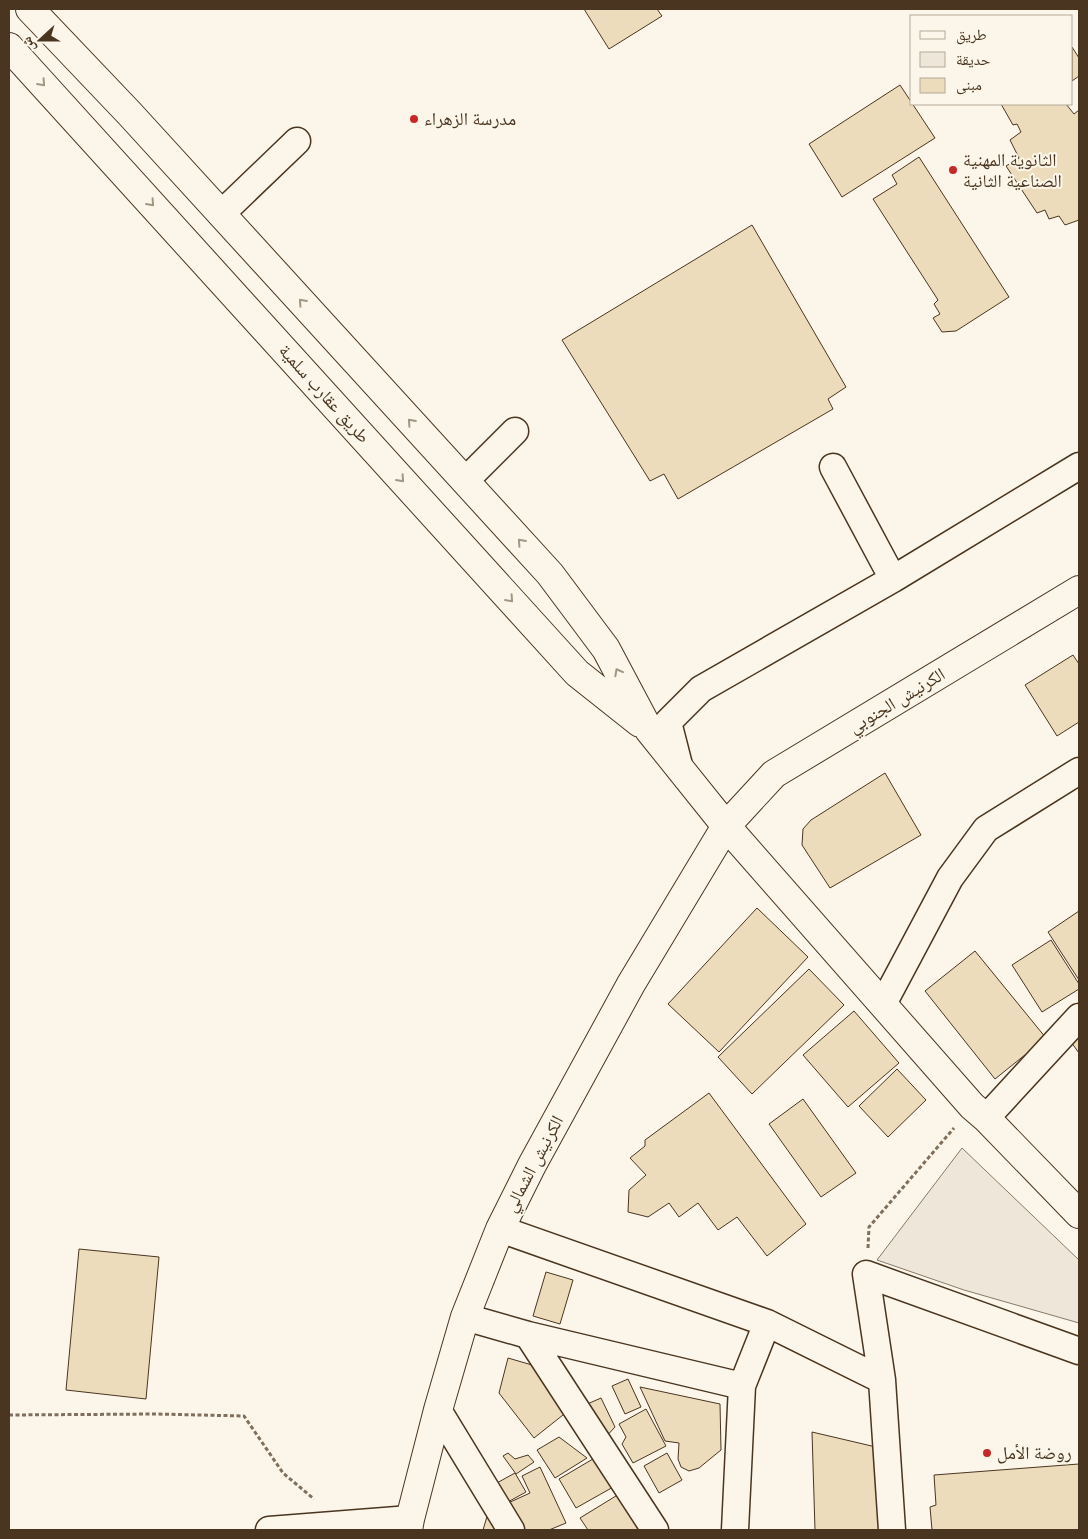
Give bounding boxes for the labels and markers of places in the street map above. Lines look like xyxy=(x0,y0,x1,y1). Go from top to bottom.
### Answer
place label: مدرسة الزهراء xyxy=(424,106,516,133)
marker: مدرسة الزهراء xyxy=(408,113,420,125)
place label: الثانوية المهنية الصناعية الثانية xyxy=(963,147,1062,195)
marker: الثانوية المهنية الصناعية الثانية xyxy=(947,164,959,176)
place label: روضة الأمل xyxy=(997,1440,1072,1467)
marker: روضة الأمل xyxy=(981,1447,993,1459)

